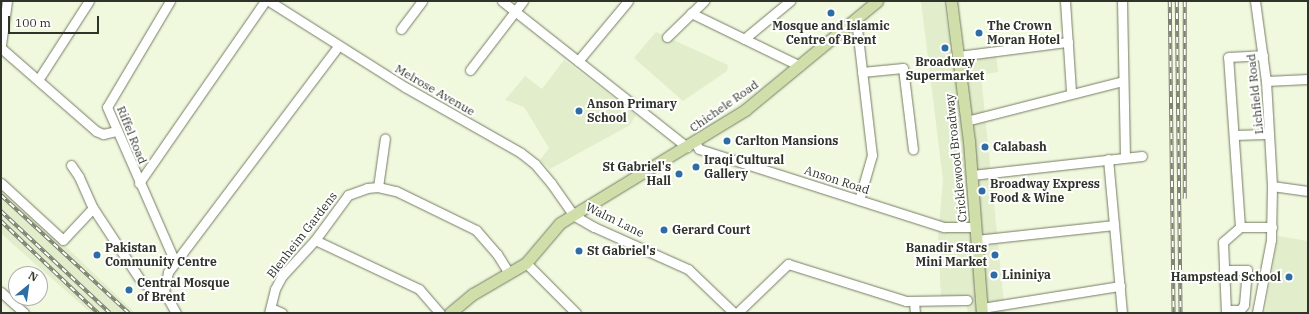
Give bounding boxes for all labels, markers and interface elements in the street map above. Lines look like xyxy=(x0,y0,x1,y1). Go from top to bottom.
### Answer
scale bar xyxy=(10,8,101,34)
marker: Mosque and Islamic Centre of Brent xyxy=(826,8,836,18)
text: 100 m xyxy=(15,15,51,30)
place label: Mosque and Islamic Centre of Brent xyxy=(772,19,890,47)
place label: The Crown Moran Hotel xyxy=(987,19,1060,47)
marker: The Crown Moran Hotel xyxy=(974,28,984,38)
marker: Broadway Supermarket xyxy=(940,43,950,53)
street label: Lichfield Road xyxy=(1244,53,1266,135)
place label: Broadway Supermarket xyxy=(906,55,984,83)
street label: Melrose Avenue xyxy=(393,61,477,119)
street label: Chichele Road xyxy=(687,77,761,135)
street label: Cricklewood Broadway xyxy=(942,93,970,223)
place label: Anson Primary School xyxy=(587,97,677,125)
street label: Riffel Road xyxy=(114,104,150,166)
marker: Anson Primary School xyxy=(574,106,584,116)
place label: Carlton Mansions xyxy=(735,134,838,148)
marker: Carlton Mansions xyxy=(722,136,732,146)
place label: Calabash xyxy=(993,140,1047,154)
marker: Calabash xyxy=(980,142,990,152)
place label: Iraqi Cultural Gallery xyxy=(704,153,784,181)
place label: St Gabriel's Hall xyxy=(602,160,671,188)
marker: Iraqi Cultural Gallery xyxy=(691,162,701,172)
street label: Anson Road xyxy=(803,163,871,197)
marker: St Gabriel's Hall xyxy=(674,169,684,179)
place label: Broadway Express Food & Wine xyxy=(990,177,1100,205)
marker: Broadway Express Food & Wine xyxy=(977,186,987,196)
street label: Blenheim Gardens xyxy=(264,189,340,281)
street label: Walm Lane xyxy=(584,200,646,240)
place label: Gerard Court xyxy=(672,223,750,237)
marker: Gerard Court xyxy=(659,225,669,235)
place label: Pakistan Community Centre xyxy=(105,241,217,269)
place label: Banadir Stars Mini Market xyxy=(906,241,987,269)
place label: St Gabriel's xyxy=(587,244,656,258)
marker: St Gabriel's xyxy=(574,246,584,256)
marker: Pakistan Community Centre xyxy=(92,250,102,260)
marker: Banadir Stars Mini Market xyxy=(990,250,1000,260)
north arrow xyxy=(8,266,48,306)
text: N xyxy=(26,268,41,285)
place label: Lininiya xyxy=(1002,268,1051,282)
marker: Lininiya xyxy=(989,270,999,280)
place label: Hampstead School xyxy=(1171,270,1281,284)
marker: Hampstead School xyxy=(1284,272,1294,282)
place label: Central Mosque of Brent xyxy=(137,276,229,304)
marker: Central Mosque of Brent xyxy=(124,285,134,295)

